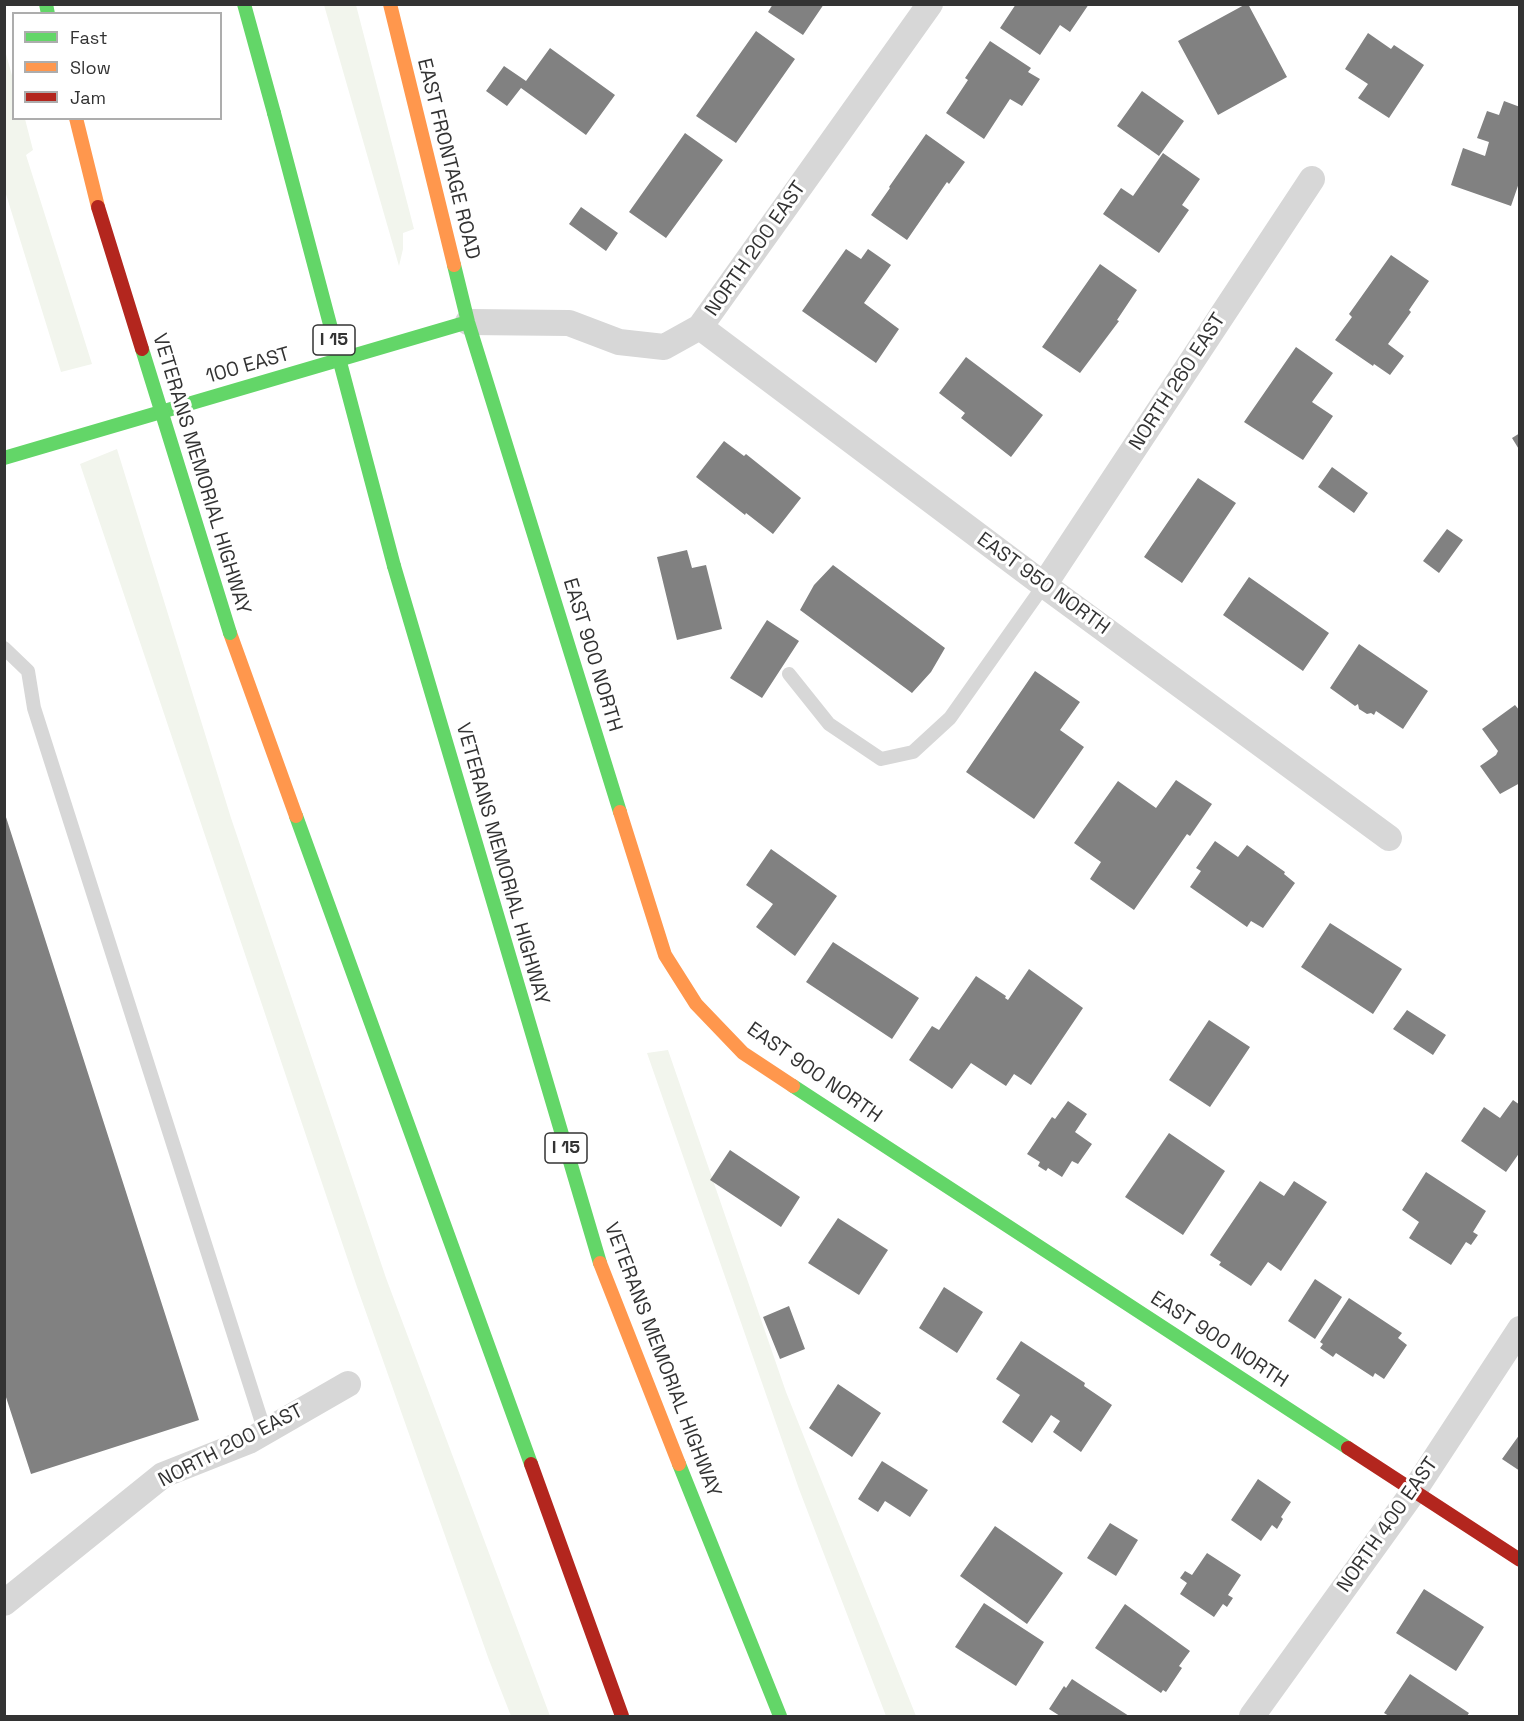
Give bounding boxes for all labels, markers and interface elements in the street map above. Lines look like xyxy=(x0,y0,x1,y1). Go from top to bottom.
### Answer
legend xyxy=(12,12,222,120)
text: Fast xyxy=(70,26,107,49)
text: Slow xyxy=(70,56,111,79)
street label: EAST FRONTAGE ROAD xyxy=(411,56,485,262)
text: Jam xyxy=(70,86,106,109)
street label: NORTH 200 EAST xyxy=(701,177,811,321)
street label: NORTH 260 EAST xyxy=(1125,309,1231,455)
road number: I 15 xyxy=(313,325,355,355)
street label: VETERANS MEMORIAL HIGHWAY xyxy=(147,331,255,617)
street label: 100 EAST xyxy=(203,343,293,389)
street label: EAST 950 NORTH xyxy=(972,528,1114,640)
street label: EAST 900 NORTH xyxy=(557,575,627,735)
street label: VETERANS MEMORIAL HIGHWAY xyxy=(450,720,554,1008)
street label: EAST 900 NORTH xyxy=(742,1017,886,1129)
road number: I 15 xyxy=(545,1133,587,1163)
street label: VETERANS MEMORIAL HIGHWAY xyxy=(598,1219,726,1501)
street label: EAST 900 NORTH xyxy=(1146,1287,1292,1393)
street label: NORTH 200 EAST xyxy=(155,1399,307,1493)
street label: NORTH 400 EAST xyxy=(1332,1453,1444,1597)

